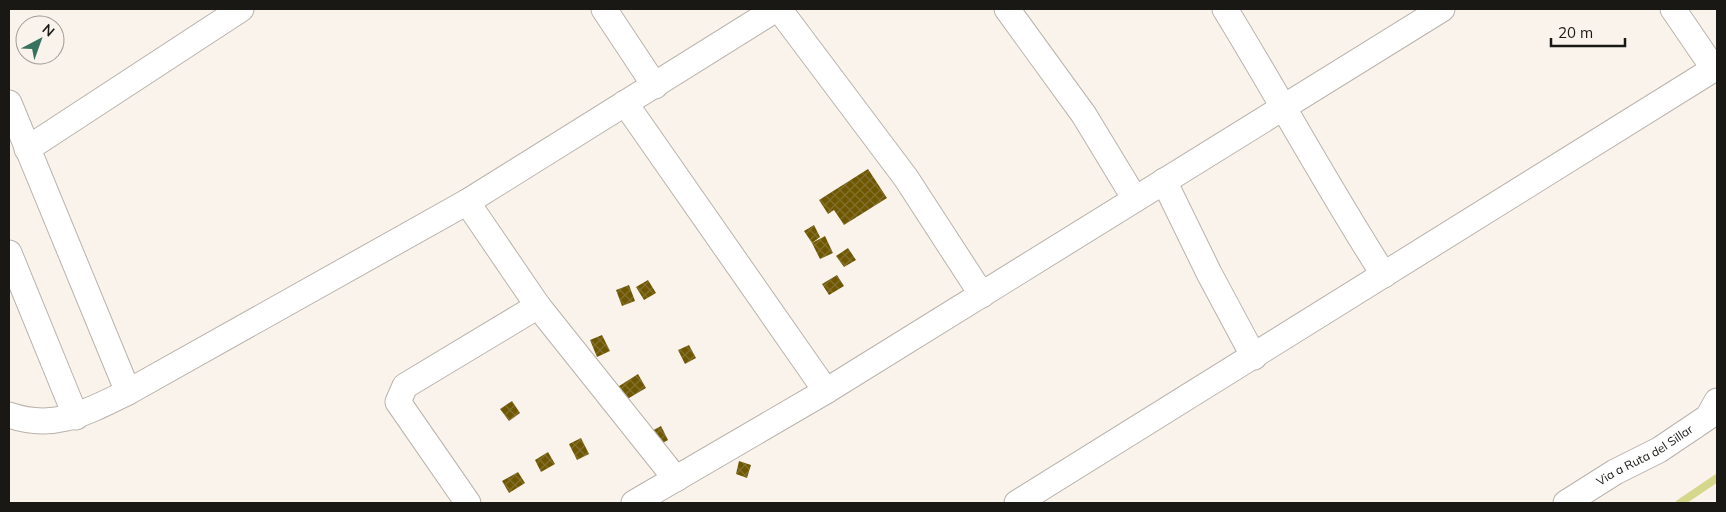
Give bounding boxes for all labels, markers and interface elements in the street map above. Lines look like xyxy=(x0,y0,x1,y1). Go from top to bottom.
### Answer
north arrow xyxy=(15,15,65,65)
scale bar xyxy=(1551,15,1625,47)
text: N xyxy=(39,20,58,40)
text: 20 m xyxy=(1558,23,1593,42)
street label: Via a Ruta del Sillar xyxy=(1593,421,1696,489)

